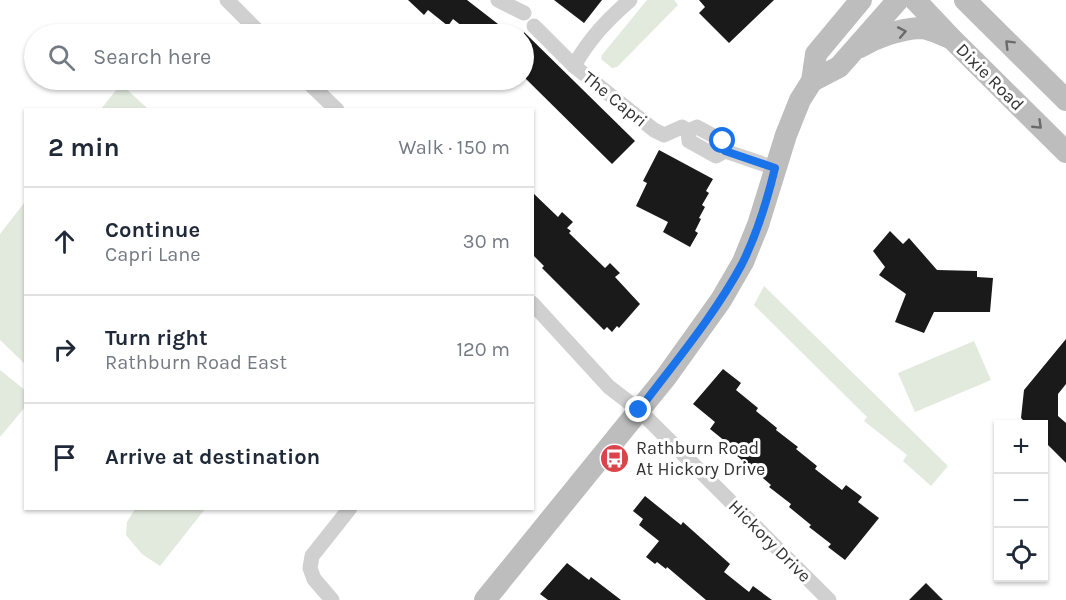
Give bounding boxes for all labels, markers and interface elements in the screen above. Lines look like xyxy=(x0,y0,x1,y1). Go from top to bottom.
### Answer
search box xyxy=(24,24,534,90)
one-way arrow xyxy=(897,26,907,39)
street label: Dixie Road xyxy=(952,39,1028,115)
icon: search xyxy=(45,41,78,74)
one-way arrow xyxy=(1006,41,1017,52)
text: Search here xyxy=(93,44,211,70)
street label: The Capri xyxy=(578,66,652,132)
one-way arrow xyxy=(1031,117,1042,128)
route start xyxy=(709,127,735,153)
text: 2 min xyxy=(48,132,120,163)
text: Walk · 150 m xyxy=(399,136,510,159)
text: Continue xyxy=(105,217,200,243)
icon: ahead xyxy=(48,225,81,258)
text: 30 m xyxy=(463,230,510,253)
text: Capri Lane xyxy=(105,243,201,266)
text: Turn right xyxy=(105,325,208,351)
icon: right xyxy=(48,333,81,366)
text: 120 m xyxy=(456,338,510,361)
text: Rathburn Road East xyxy=(105,351,287,374)
route end xyxy=(625,396,651,422)
map controls xyxy=(994,420,1048,582)
button: + xyxy=(994,420,1048,474)
place label: Rathburn Road At Hickory Drive xyxy=(636,437,765,480)
icon: arrive xyxy=(48,441,81,474)
bus stop icon: Rathburn Road At Hickory Drive xyxy=(599,442,631,474)
text: Arrive at destination xyxy=(105,444,320,470)
button: − xyxy=(994,474,1048,528)
street label: Hickory Drive xyxy=(724,495,816,587)
button: locate xyxy=(994,528,1048,582)

